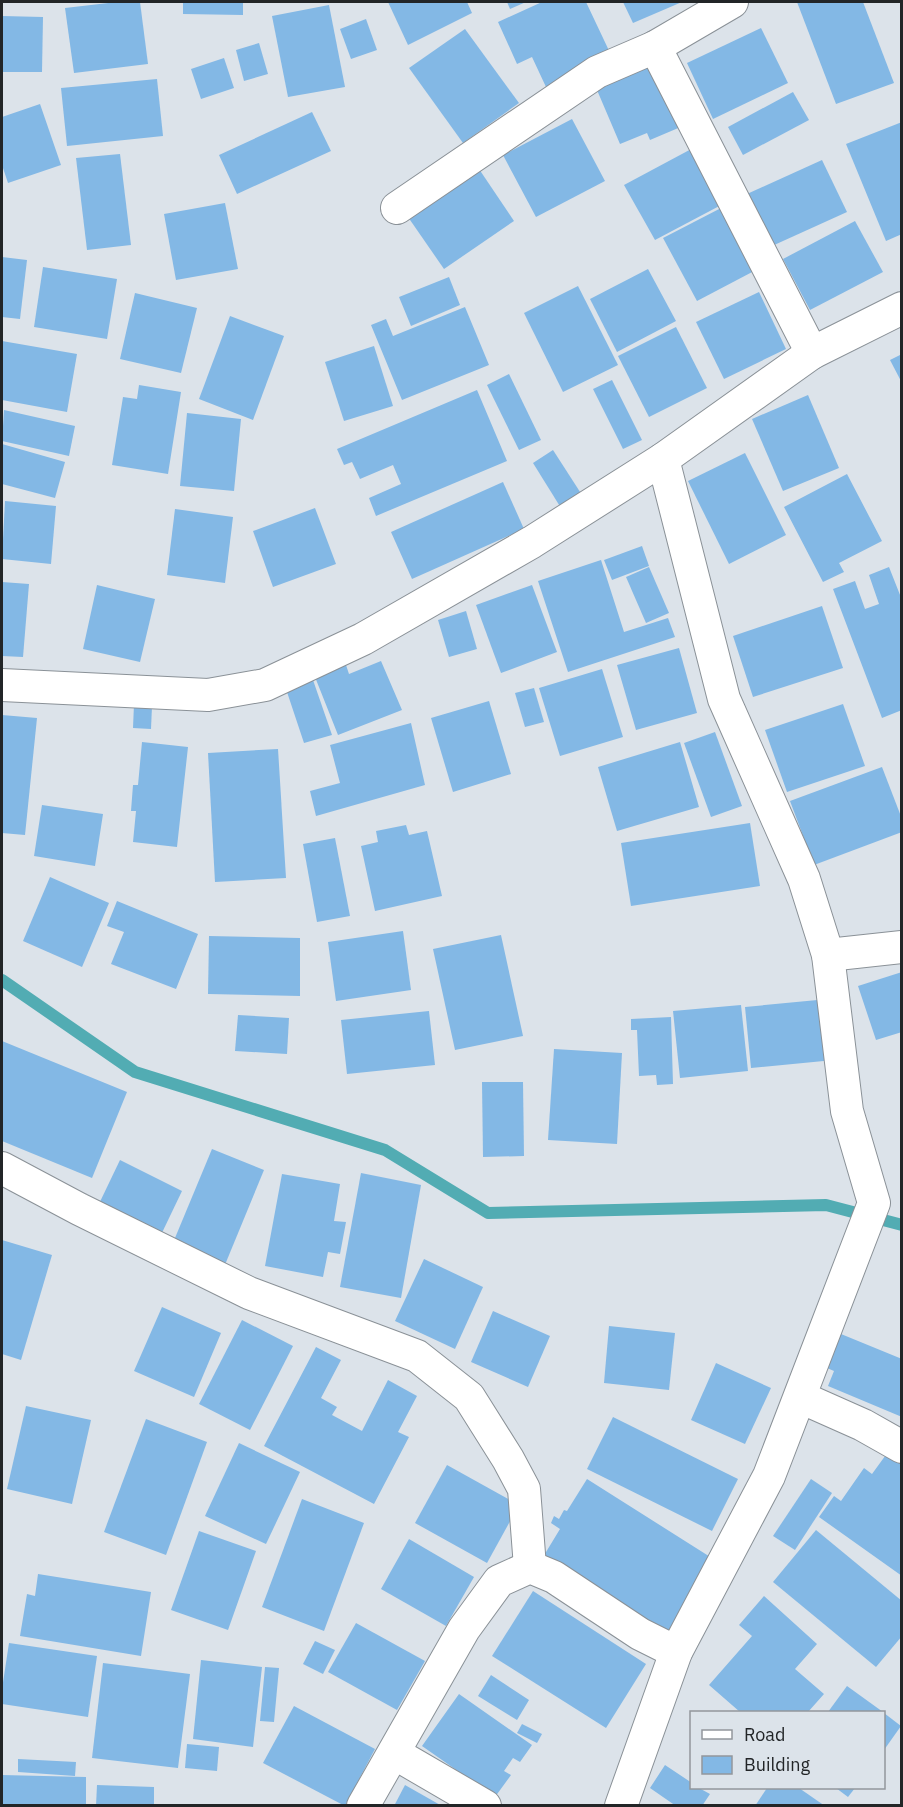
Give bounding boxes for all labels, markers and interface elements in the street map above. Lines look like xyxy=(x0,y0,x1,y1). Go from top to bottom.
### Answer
legend xyxy=(690,1711,885,1789)
text: Road xyxy=(744,1723,785,1746)
text: Building xyxy=(744,1753,811,1776)

